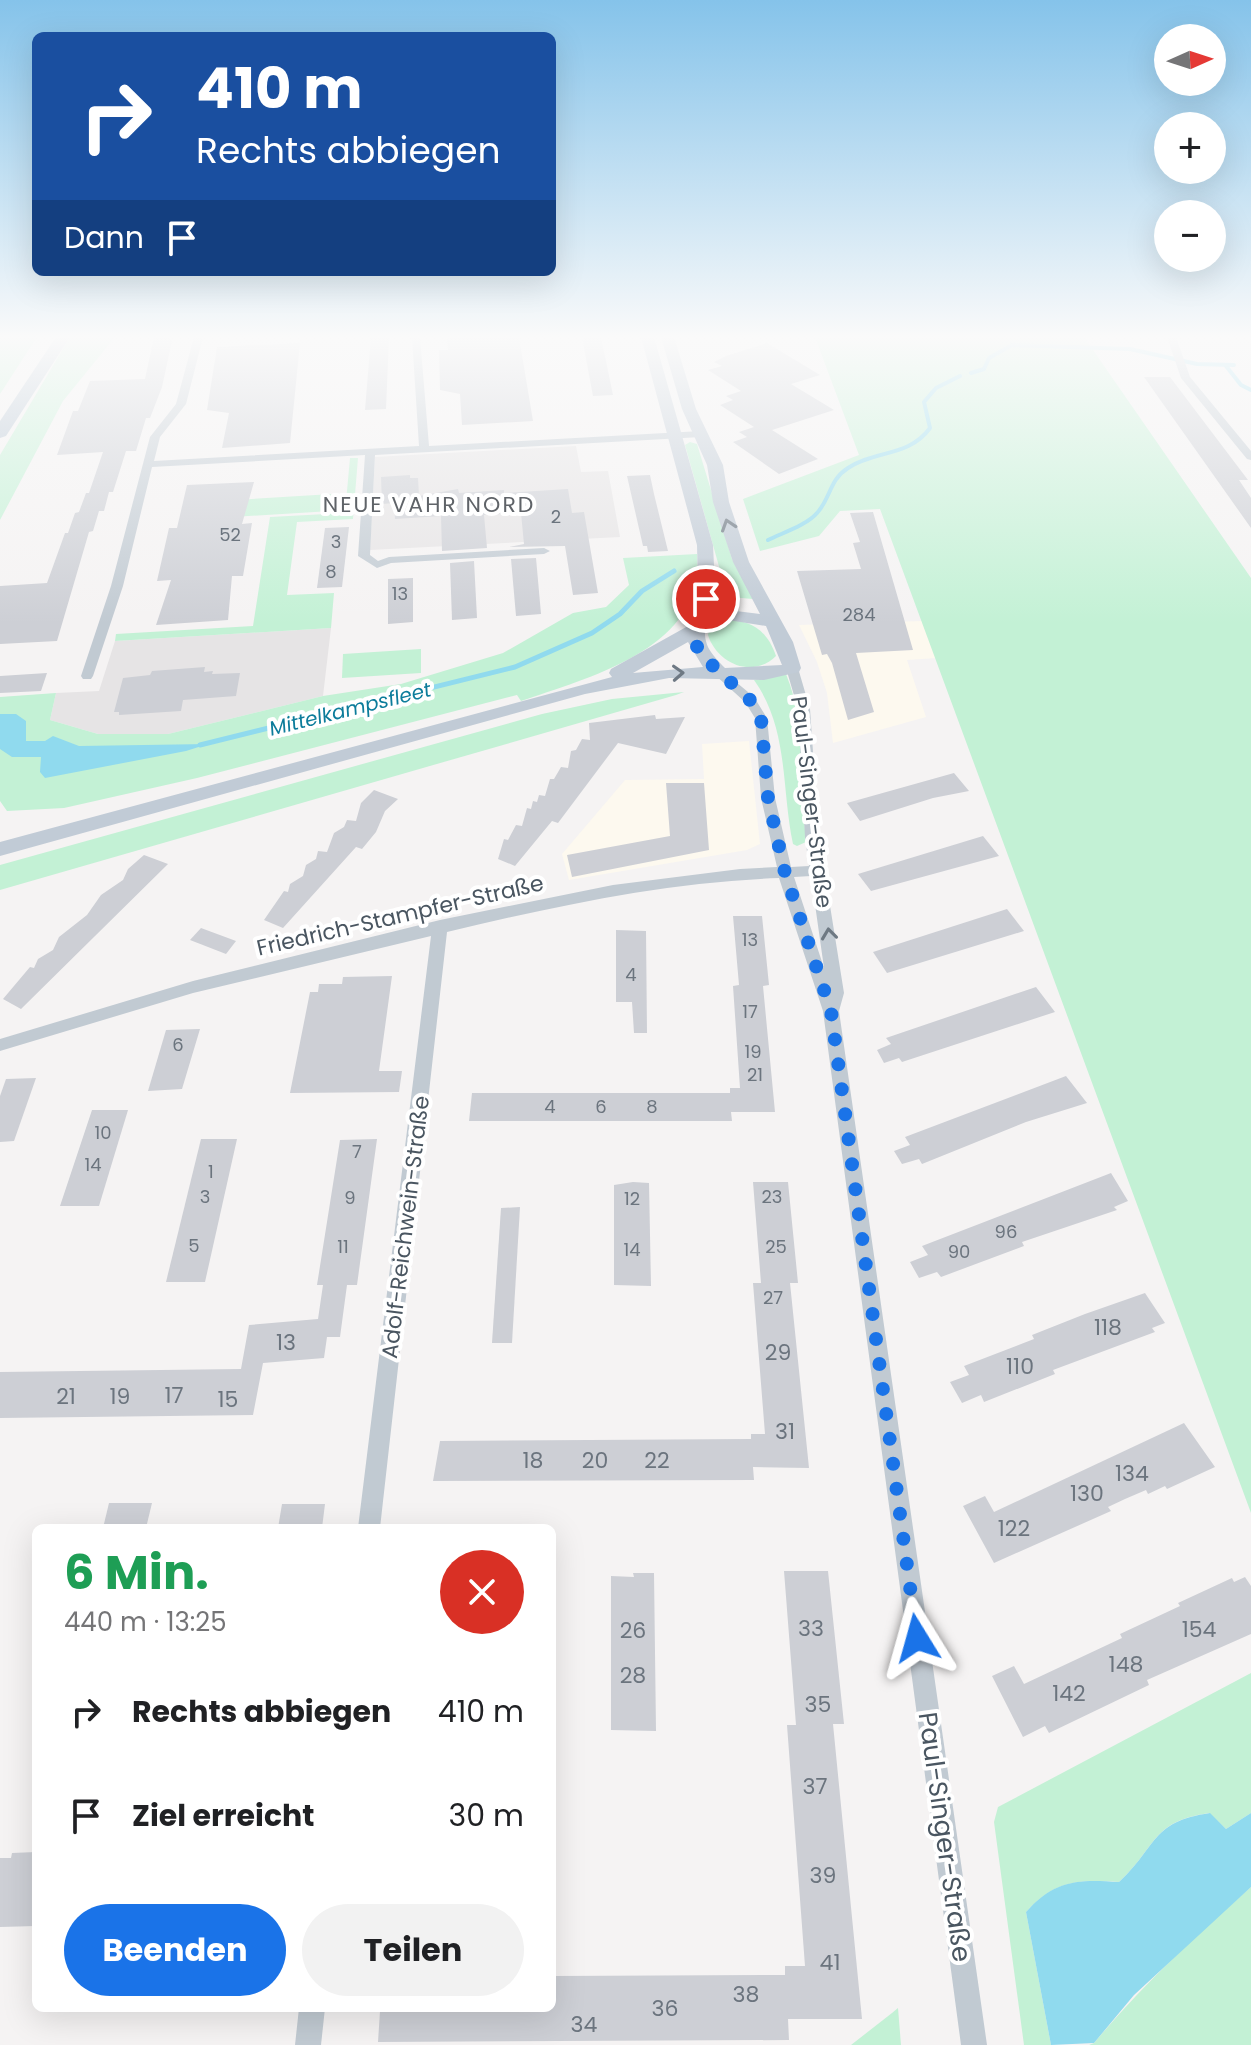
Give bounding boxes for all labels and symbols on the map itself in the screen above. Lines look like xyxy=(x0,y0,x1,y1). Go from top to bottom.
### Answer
north arrow xyxy=(1154,24,1226,96)
district label: NEUE VAHR NORD xyxy=(323,489,535,520)
house number: 2 xyxy=(551,504,561,529)
one-way arrow xyxy=(721,519,737,532)
house number: 52 xyxy=(219,522,241,547)
house number: 3 xyxy=(331,529,341,554)
house number: 8 xyxy=(325,559,337,584)
pin xyxy=(672,565,740,633)
house number: 13 xyxy=(392,581,408,606)
house number: 284 xyxy=(842,602,876,627)
one-way arrow xyxy=(672,664,685,681)
water label: Mittelkampsfleet xyxy=(266,675,435,743)
street label: Paul-Singer-Straße xyxy=(783,694,840,910)
street label: Friedrich-Stampfer-Straße xyxy=(254,867,547,964)
house number: 13 xyxy=(742,927,758,952)
one-way arrow xyxy=(821,927,838,941)
house number: 4 xyxy=(625,962,637,987)
house number: 17 xyxy=(742,999,758,1024)
house number: 6 xyxy=(172,1032,184,1057)
house number: 19 xyxy=(744,1039,762,1064)
house number: 21 xyxy=(747,1062,763,1087)
street label: Adolf-Reichwein-Straße xyxy=(374,1094,437,1360)
house number: 4 xyxy=(544,1094,556,1119)
house number: 6 xyxy=(595,1094,607,1119)
house number: 8 xyxy=(646,1094,658,1119)
house number: 10 xyxy=(94,1120,112,1145)
house number: 7 xyxy=(352,1139,362,1164)
house number: 14 xyxy=(84,1152,102,1177)
house number: 1 xyxy=(208,1159,214,1184)
house number: 3 xyxy=(200,1184,210,1209)
house number: 23 xyxy=(762,1184,782,1209)
house number: 9 xyxy=(344,1185,356,1210)
house number: 12 xyxy=(624,1186,640,1211)
house number: 96 xyxy=(995,1219,1017,1244)
house number: 5 xyxy=(188,1233,200,1258)
house number: 11 xyxy=(337,1234,349,1259)
house number: 25 xyxy=(765,1234,787,1259)
house number: 14 xyxy=(623,1237,641,1262)
house number: 90 xyxy=(948,1239,970,1264)
house number: 27 xyxy=(763,1285,783,1310)
house number: 118 xyxy=(1094,1312,1122,1343)
house number: 13 xyxy=(276,1327,296,1358)
house number: 29 xyxy=(765,1337,791,1368)
house number: 110 xyxy=(1006,1351,1034,1382)
house number: 17 xyxy=(164,1380,184,1411)
house number: 21 xyxy=(56,1381,76,1412)
house number: 19 xyxy=(110,1381,130,1412)
house number: 15 xyxy=(218,1384,238,1415)
house number: 31 xyxy=(775,1416,795,1447)
house number: 18 xyxy=(523,1445,543,1476)
house number: 20 xyxy=(582,1445,608,1476)
house number: 22 xyxy=(644,1445,670,1476)
house number: 134 xyxy=(1115,1458,1149,1489)
house number: 130 xyxy=(1070,1478,1104,1509)
house number: 122 xyxy=(998,1513,1030,1544)
position arrow xyxy=(875,1596,959,1680)
house number: 33 xyxy=(798,1613,824,1644)
house number: 154 xyxy=(1182,1614,1217,1645)
house number: 26 xyxy=(620,1615,646,1646)
house number: 148 xyxy=(1109,1649,1143,1680)
house number: 28 xyxy=(620,1660,646,1691)
house number: 142 xyxy=(1052,1678,1086,1709)
house number: 35 xyxy=(805,1689,831,1720)
street label: Paul-Singer-Straße xyxy=(910,1710,980,1964)
house number: 37 xyxy=(803,1771,827,1802)
house number: 39 xyxy=(810,1860,836,1891)
house number: 41 xyxy=(820,1947,840,1978)
house number: 38 xyxy=(733,1979,759,2010)
house number: 36 xyxy=(652,1993,678,2024)
house number: 34 xyxy=(571,2009,598,2040)

